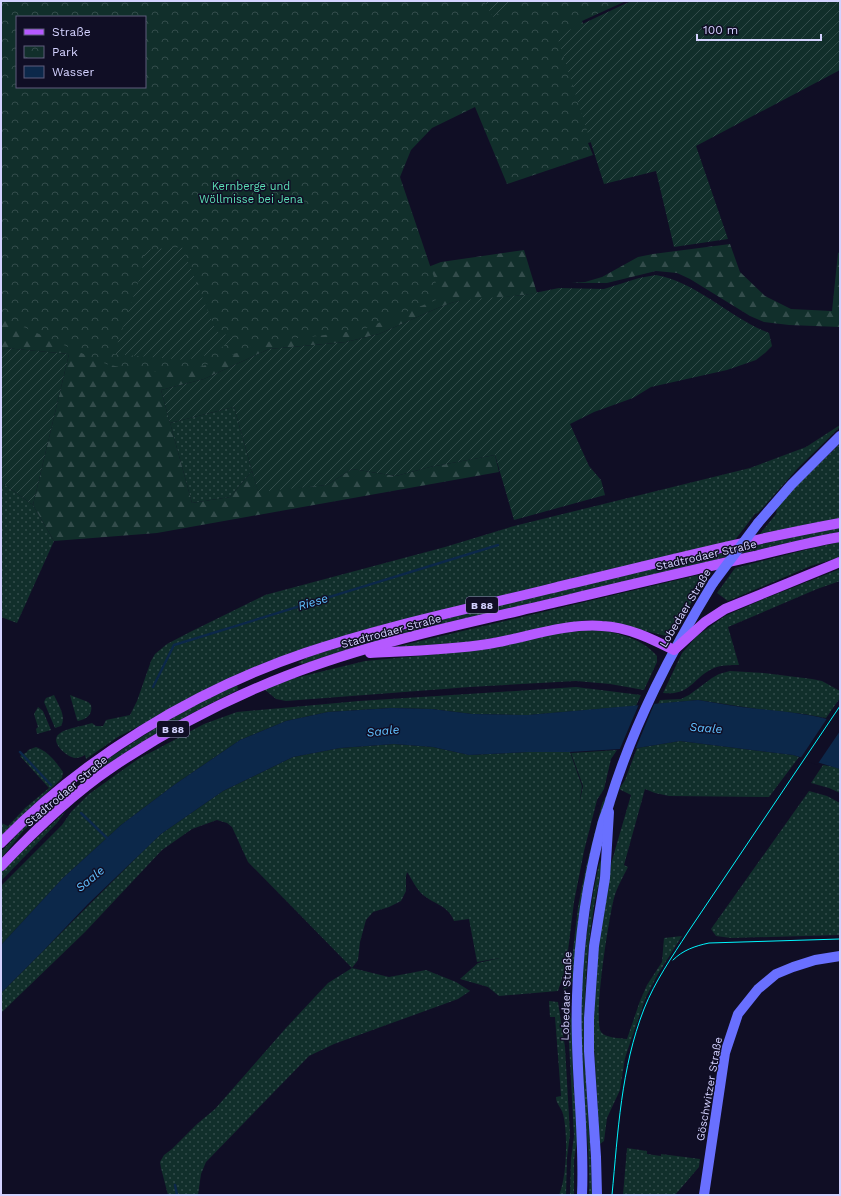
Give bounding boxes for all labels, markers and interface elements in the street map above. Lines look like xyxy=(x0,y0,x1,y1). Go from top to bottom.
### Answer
legend xyxy=(16,16,146,88)
scale bar xyxy=(697,16,821,42)
text: 100 m xyxy=(703,23,738,37)
text: Straße xyxy=(52,25,91,39)
text: Park xyxy=(52,45,78,59)
text: Wasser xyxy=(52,65,94,79)
park label: Kernberge und Wöllmisse bei Jena xyxy=(199,180,303,206)
street label: Stadtrodaer Straße xyxy=(654,538,758,573)
street label: Lobedaer Straße xyxy=(657,567,714,650)
water label: Riese xyxy=(296,591,330,613)
road number: B 88 xyxy=(466,597,498,613)
street label: Stadtrodaer Straße xyxy=(340,612,443,651)
water label: Saale xyxy=(689,720,723,736)
road number: B 88 xyxy=(157,721,189,737)
water label: Saale xyxy=(366,722,400,740)
street label: Stadtrodaer Straße xyxy=(23,753,110,830)
water label: Saale xyxy=(73,863,107,895)
street label: Lobedaer Straße xyxy=(558,951,575,1041)
street label: Göschwitzer Straße xyxy=(694,1036,725,1142)

